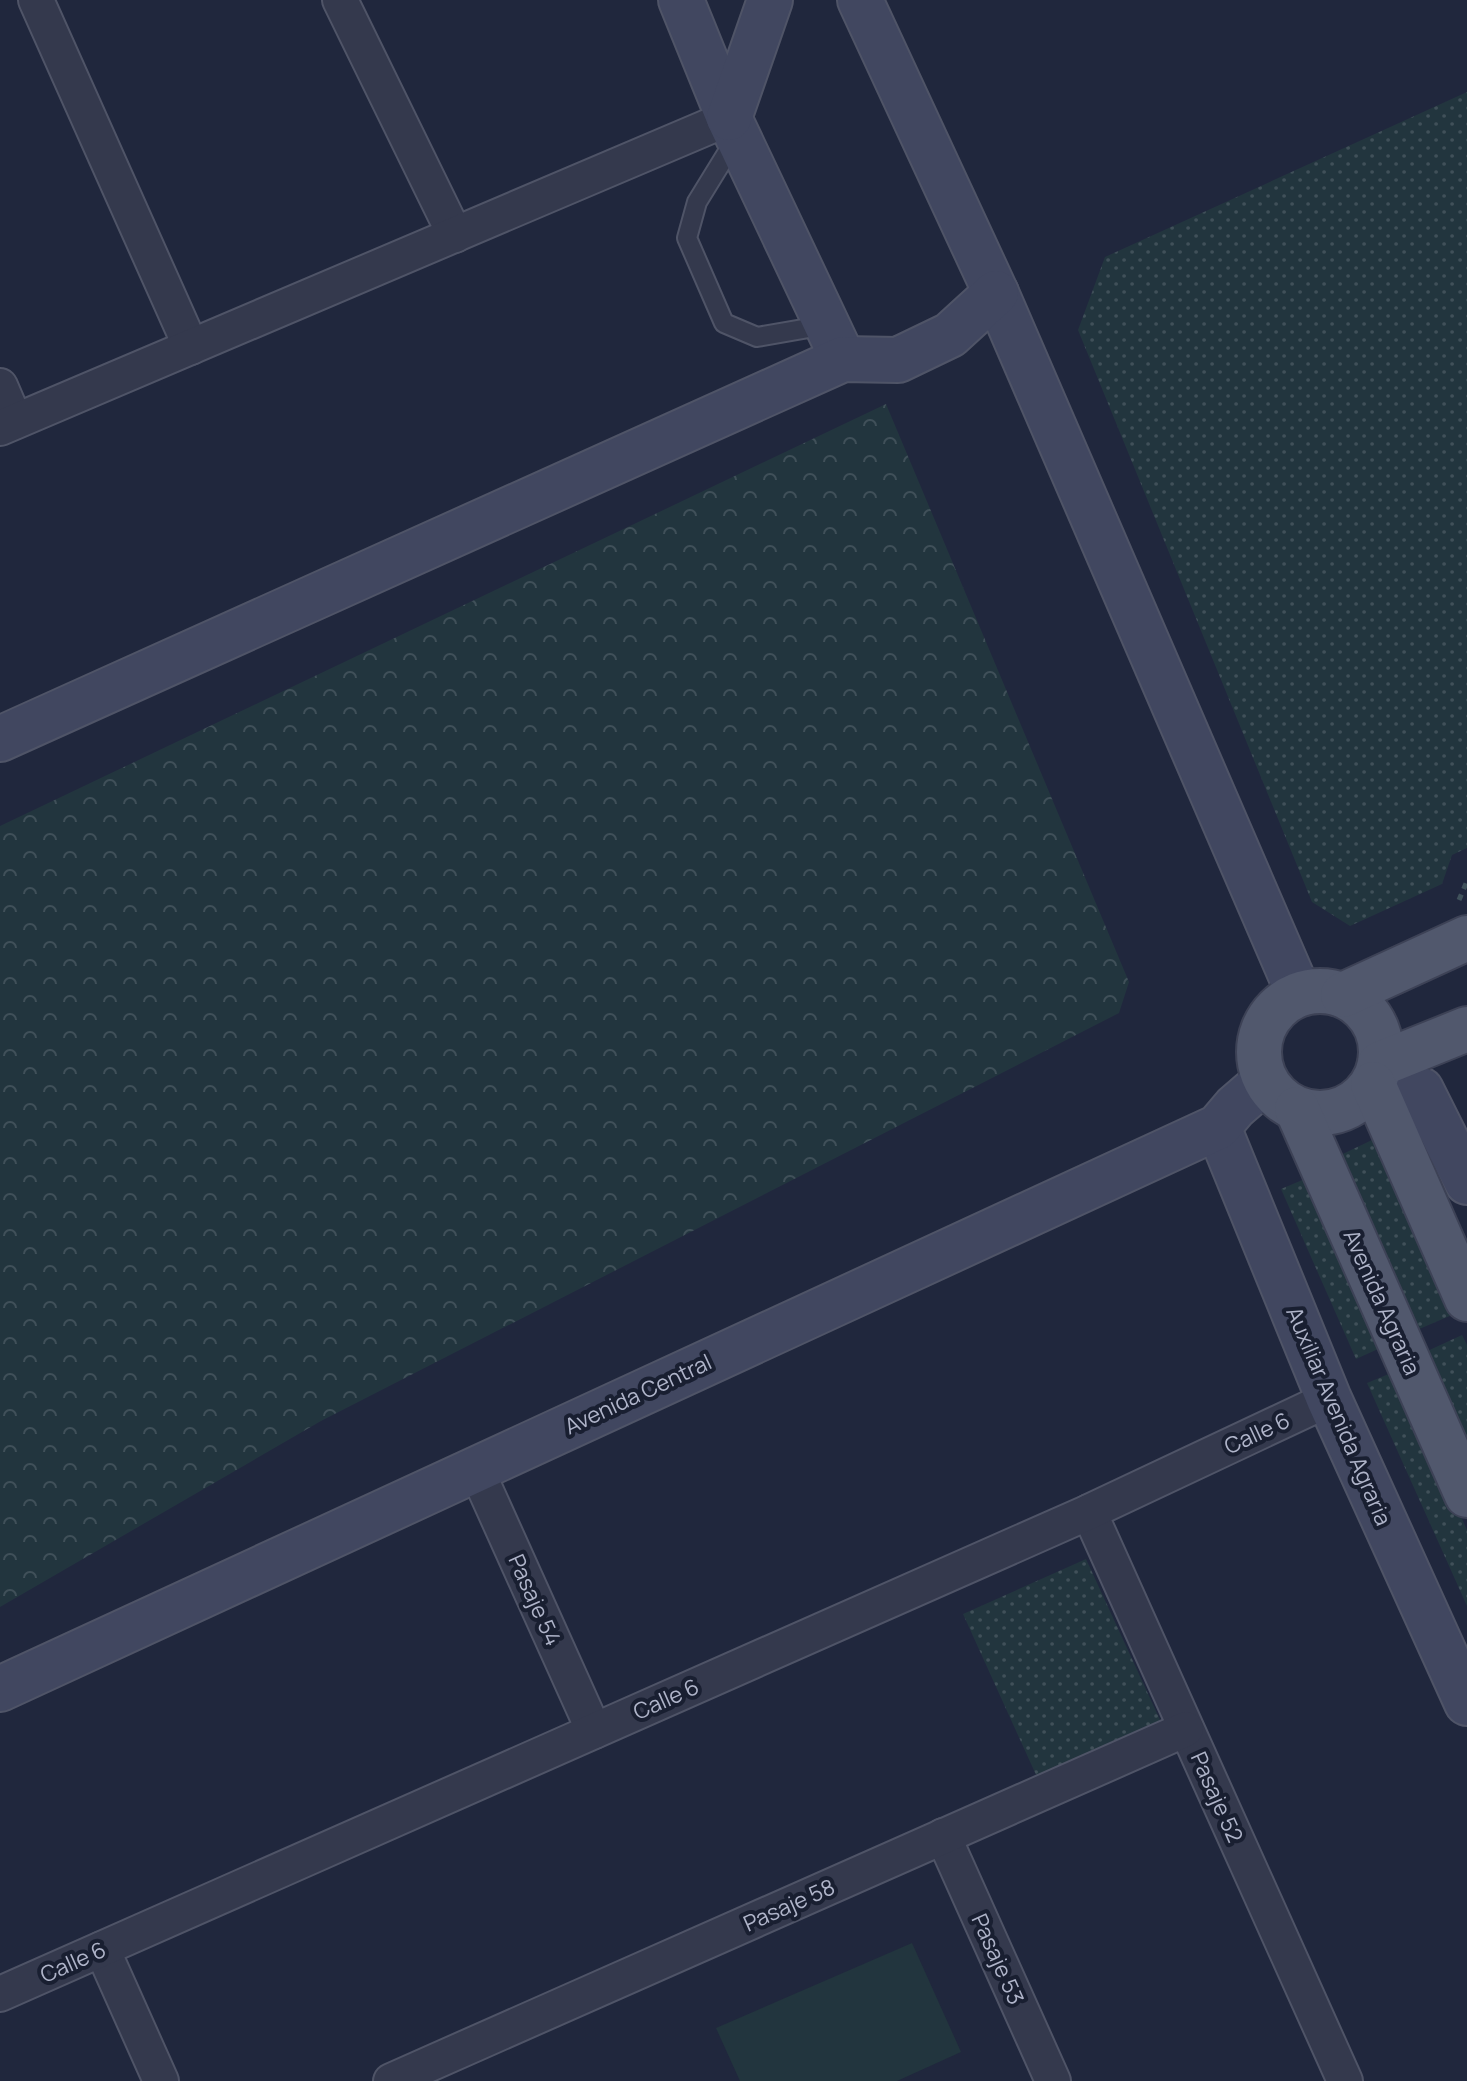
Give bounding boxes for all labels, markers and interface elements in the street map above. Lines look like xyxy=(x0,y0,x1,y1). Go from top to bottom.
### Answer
street label: Avenida Agraria xyxy=(1337,1225,1427,1379)
street label: Auxiliar Avenida Agraria xyxy=(1279,1302,1399,1530)
street label: Avenida Central xyxy=(560,1347,716,1441)
street label: Calle 6 xyxy=(1219,1405,1295,1461)
street label: Pasaje 54 xyxy=(502,1549,568,1651)
street label: Calle 6 xyxy=(628,1671,704,1727)
street label: Pasaje 52 xyxy=(1184,1747,1250,1847)
street label: Pasaje 58 xyxy=(739,1872,839,1938)
street label: Pasaje 53 xyxy=(965,1909,1031,2009)
street label: Calle 6 xyxy=(35,1934,111,1990)

